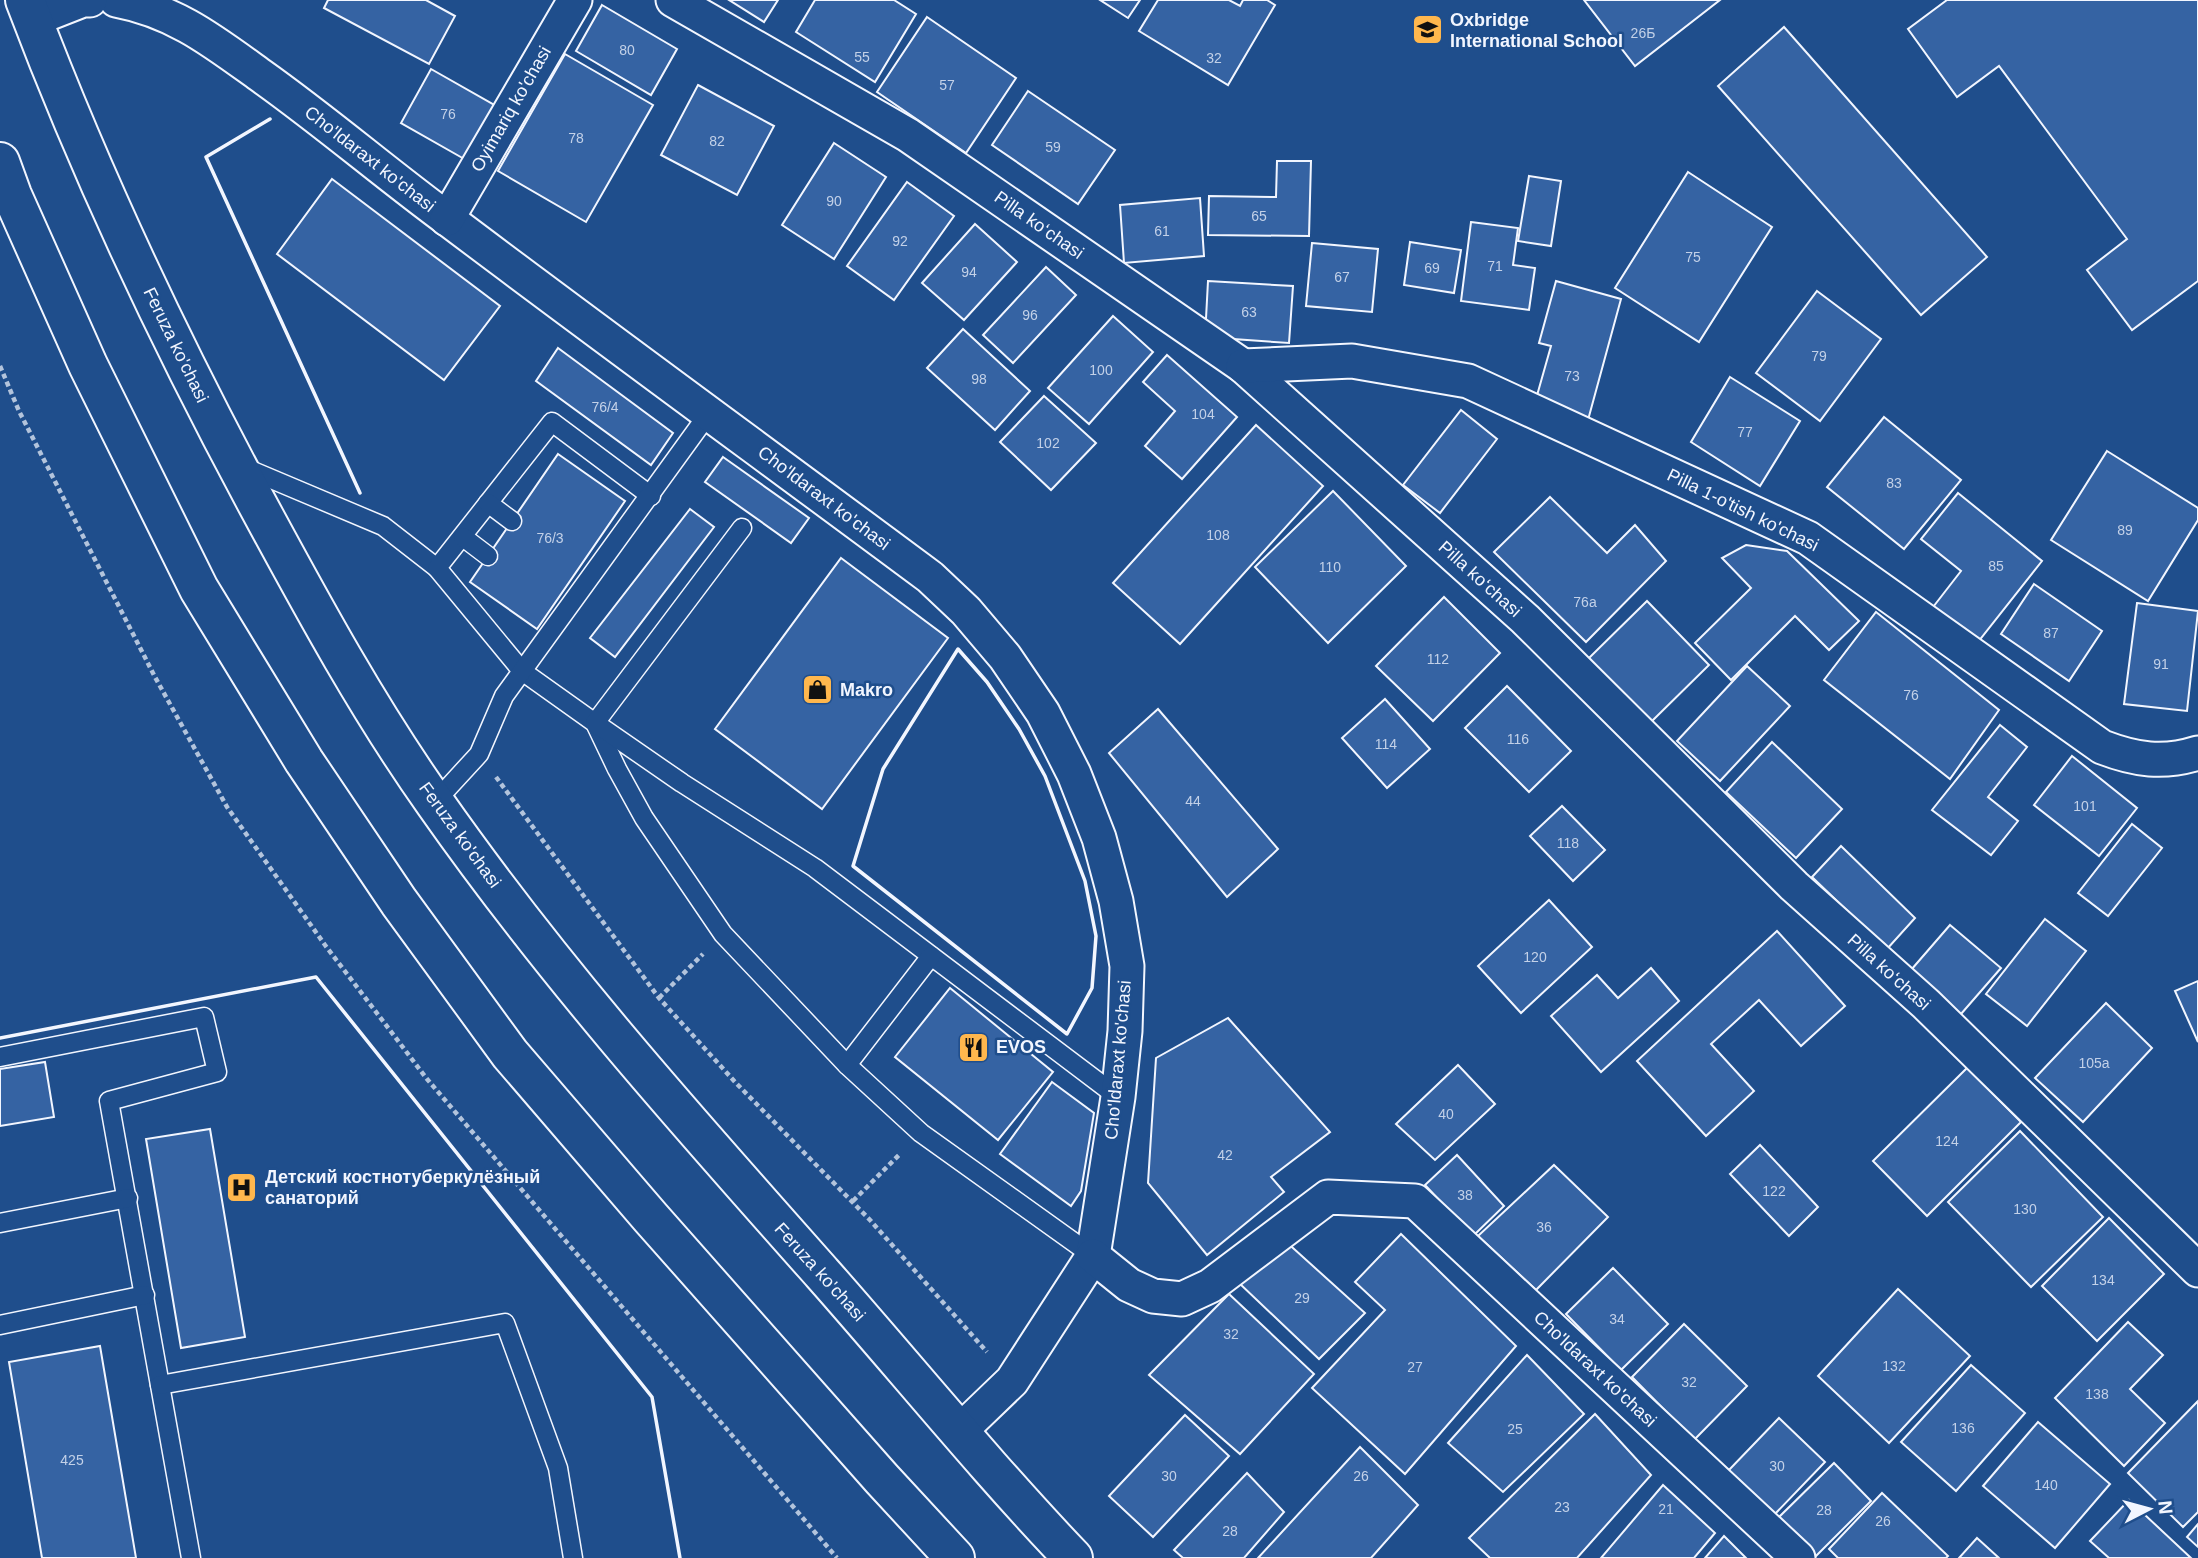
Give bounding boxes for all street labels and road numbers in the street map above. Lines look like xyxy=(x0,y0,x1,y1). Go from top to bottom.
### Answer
street label: Oyimariq ko'chasi xyxy=(467,43,555,175)
street label: Cho'ldaraxt ko'chasi xyxy=(301,102,439,216)
street label: Pilla ko‘chasi xyxy=(991,187,1087,263)
street label: Feruza ko'chasi xyxy=(140,284,212,406)
street label: Cho'ldaraxt ko'chasi xyxy=(754,442,894,554)
street label: Pilla 1-o'tish ko'chasi xyxy=(1664,465,1822,555)
street label: Pilla ko‘chasi xyxy=(1435,537,1525,621)
street label: Feruza ko'chasi xyxy=(415,778,505,892)
street label: Pilla ko‘chasi xyxy=(1844,930,1934,1014)
street label: Cho'ldaraxt ko'chasi xyxy=(1101,979,1135,1141)
street label: Feruza ko'chasi xyxy=(771,1219,869,1325)
street label: Cho'ldaraxt ko'chasi xyxy=(1530,1307,1660,1431)

